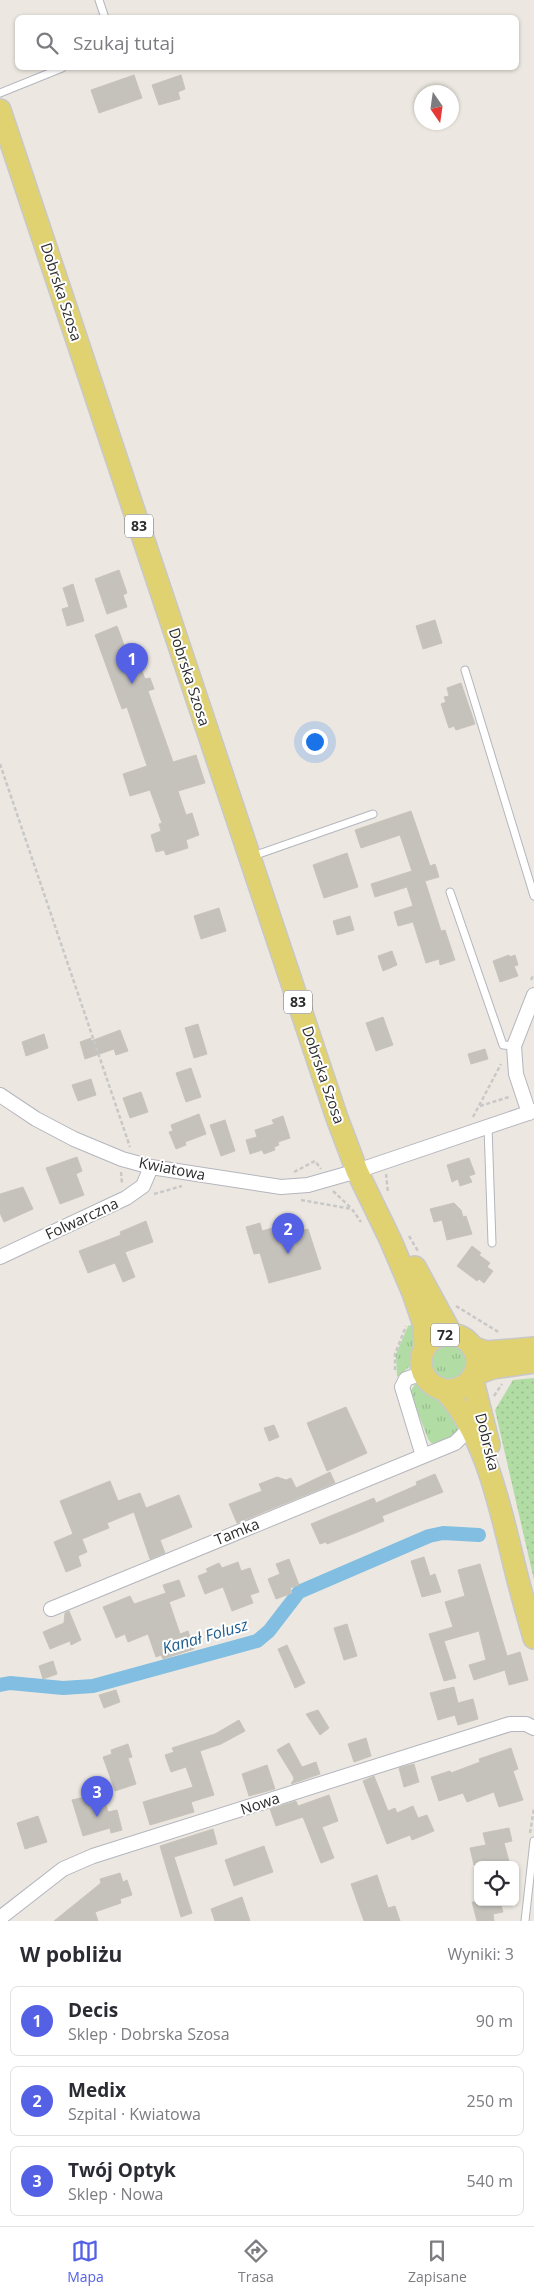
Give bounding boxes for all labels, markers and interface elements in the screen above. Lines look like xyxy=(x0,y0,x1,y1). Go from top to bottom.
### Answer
search box xyxy=(15,15,519,70)
icon: search xyxy=(33,29,61,57)
text: Szukaj tutaj xyxy=(73,30,175,56)
north arrow xyxy=(414,85,459,130)
street label: Dobrska Szosa xyxy=(37,240,87,343)
road number: 83 xyxy=(125,514,153,538)
street label: Dobrska Szosa xyxy=(165,625,215,728)
pin: 1 xyxy=(116,643,148,684)
your location xyxy=(302,729,328,755)
road number: 83 xyxy=(284,990,312,1014)
street label: Dobrska Szosa xyxy=(298,1023,350,1126)
street label: Kwiatowa xyxy=(137,1152,207,1184)
street label: Folwarczna xyxy=(42,1192,121,1244)
pin: 2 xyxy=(272,1213,304,1254)
road number: 72 xyxy=(431,1324,459,1346)
street label: Dobrska xyxy=(471,1411,505,1473)
street label: Tamka xyxy=(211,1513,262,1549)
water label: Kanał Folusz xyxy=(159,1613,251,1659)
pin: 3 xyxy=(81,1776,113,1817)
street label: Nowa xyxy=(237,1787,282,1819)
map controls xyxy=(474,1861,519,1906)
button: locate xyxy=(474,1861,519,1906)
text: W pobliżu xyxy=(20,1940,122,1968)
text: Wyniki: 3 xyxy=(447,1943,514,1965)
text: Decis xyxy=(68,1997,118,2023)
text: 1 xyxy=(32,2010,42,2032)
text: 90 m xyxy=(476,2010,513,2032)
text: Sklep · Dobrska Szosa xyxy=(68,2023,230,2045)
text: Medix xyxy=(68,2077,126,2103)
text: 2 xyxy=(32,2090,42,2112)
text: 250 m xyxy=(467,2090,513,2112)
text: Szpital · Kwiatowa xyxy=(68,2103,201,2125)
text: Twój Optyk xyxy=(68,2157,176,2183)
text: 3 xyxy=(32,2170,42,2192)
text: 540 m xyxy=(467,2170,513,2192)
text: Sklep · Nowa xyxy=(68,2183,163,2205)
tab: Mapa xyxy=(67,2237,104,2286)
tab: Trasa xyxy=(238,2237,274,2286)
tab: Zapisane xyxy=(408,2237,467,2286)

